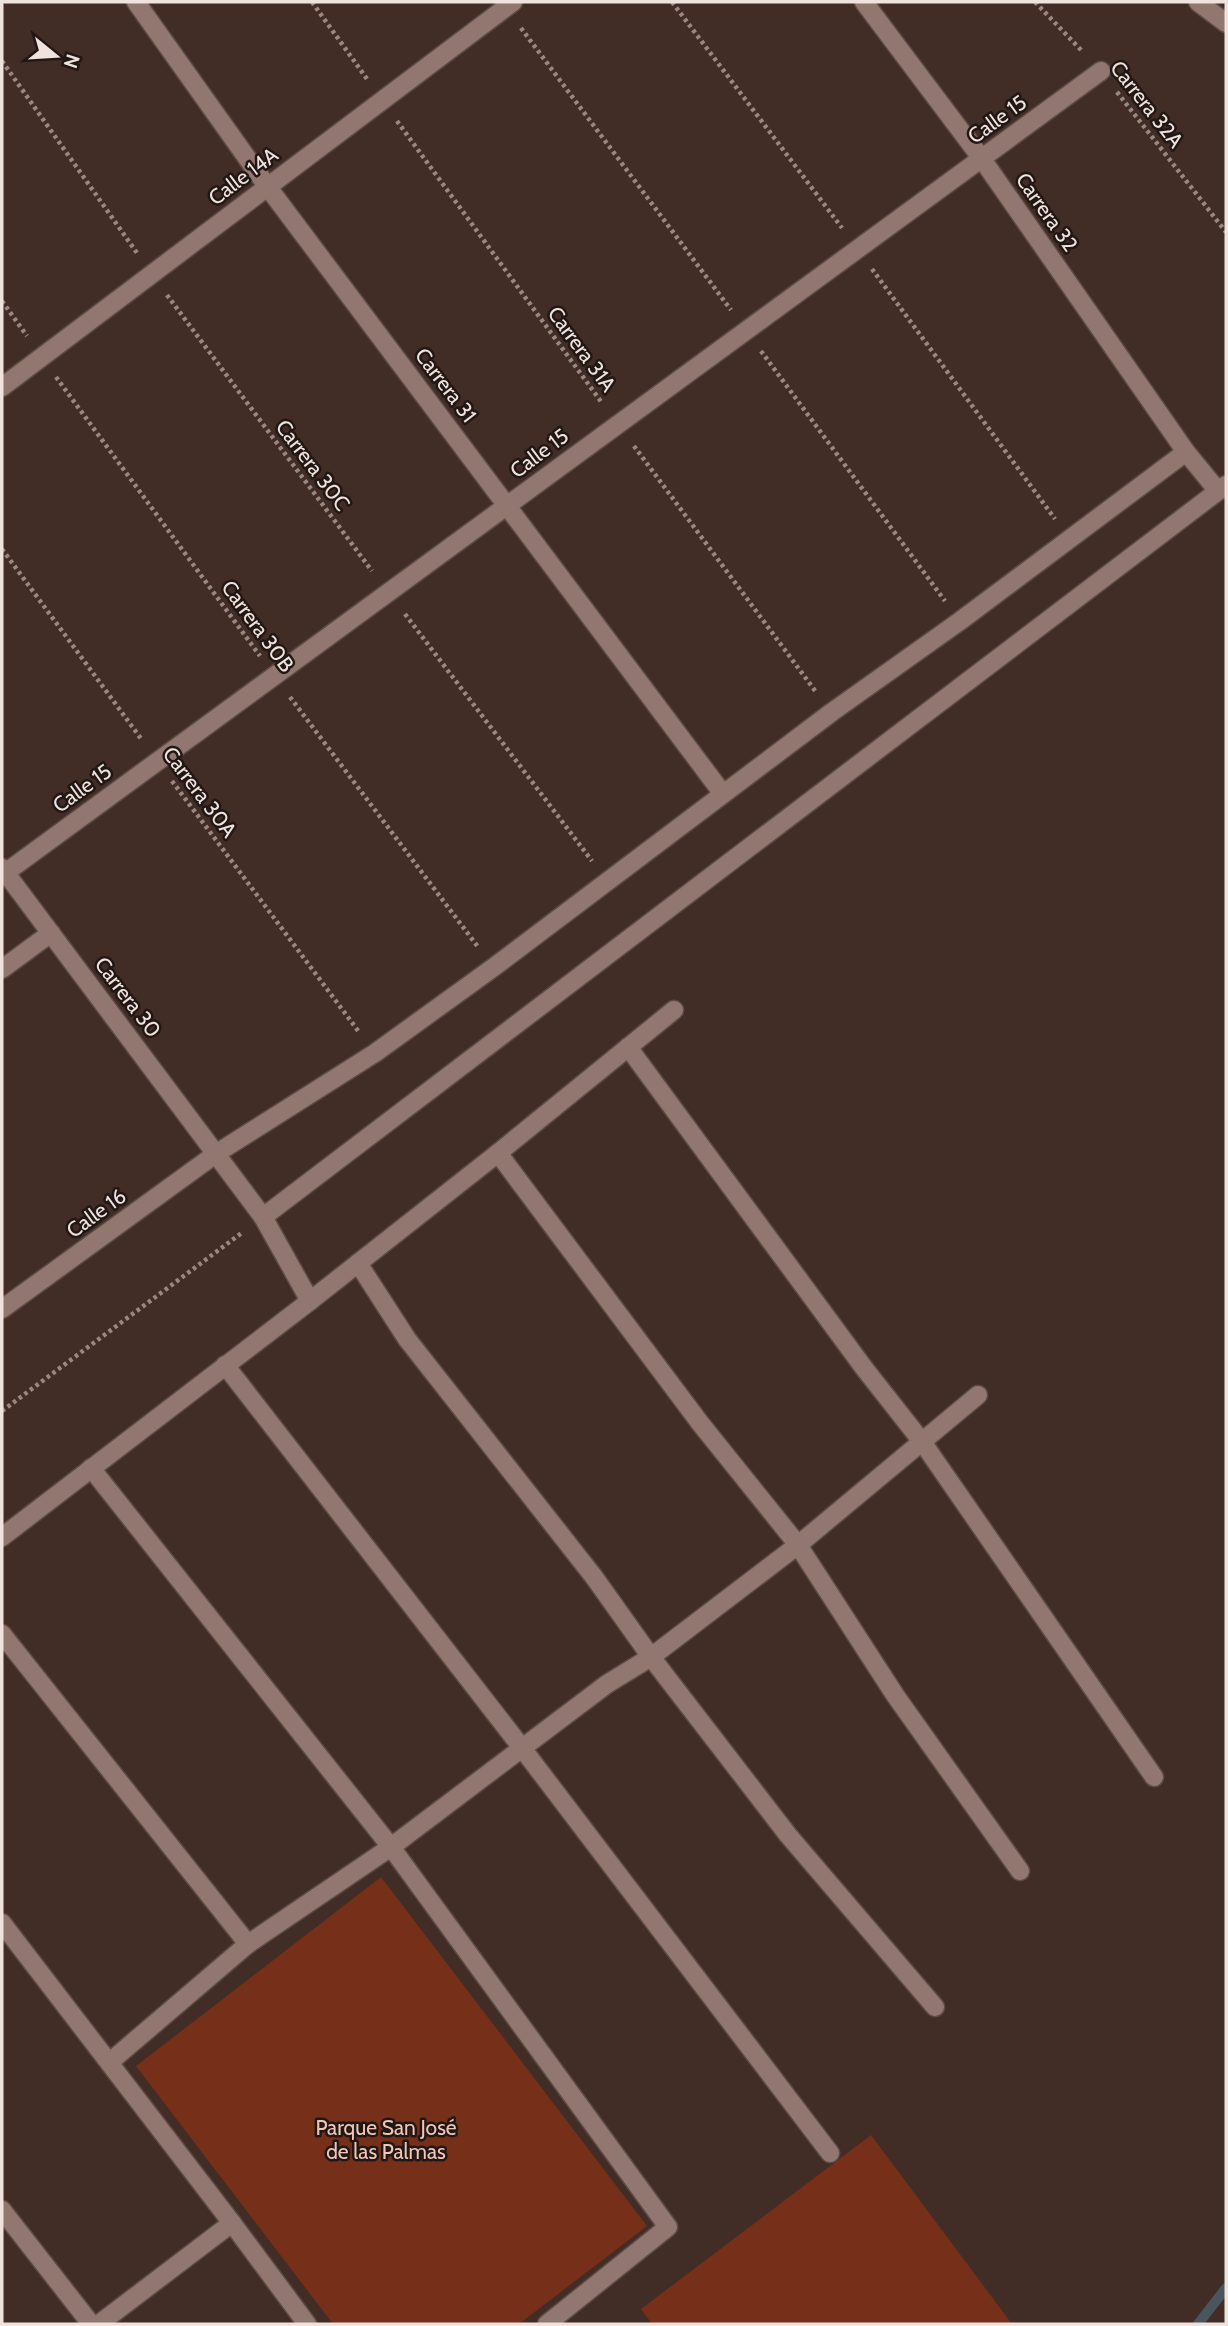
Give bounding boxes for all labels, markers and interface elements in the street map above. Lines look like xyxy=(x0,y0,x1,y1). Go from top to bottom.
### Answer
north arrow xyxy=(21,21,91,91)
text: N xyxy=(59,51,85,71)
street label: Carrera 32A xyxy=(1105,56,1189,152)
street label: Calle 15 xyxy=(963,89,1031,149)
street label: Calle 14A xyxy=(203,142,283,210)
street label: Carrera 32 xyxy=(1011,168,1083,256)
street label: Carrera 31A xyxy=(543,302,621,397)
street label: Carrera 31 xyxy=(410,343,482,427)
street label: Carrera 30C xyxy=(271,415,355,515)
street label: Calle 15 xyxy=(505,423,573,483)
street label: Carrera 30B xyxy=(217,576,299,676)
street label: Carrera 30A xyxy=(158,742,242,842)
street label: Calle 15 xyxy=(48,758,116,818)
street label: Carrera 30 xyxy=(90,952,166,1042)
street label: Calle 16 xyxy=(62,1183,131,1243)
park label: Parque San José de las Palmas xyxy=(315,2115,457,2164)

